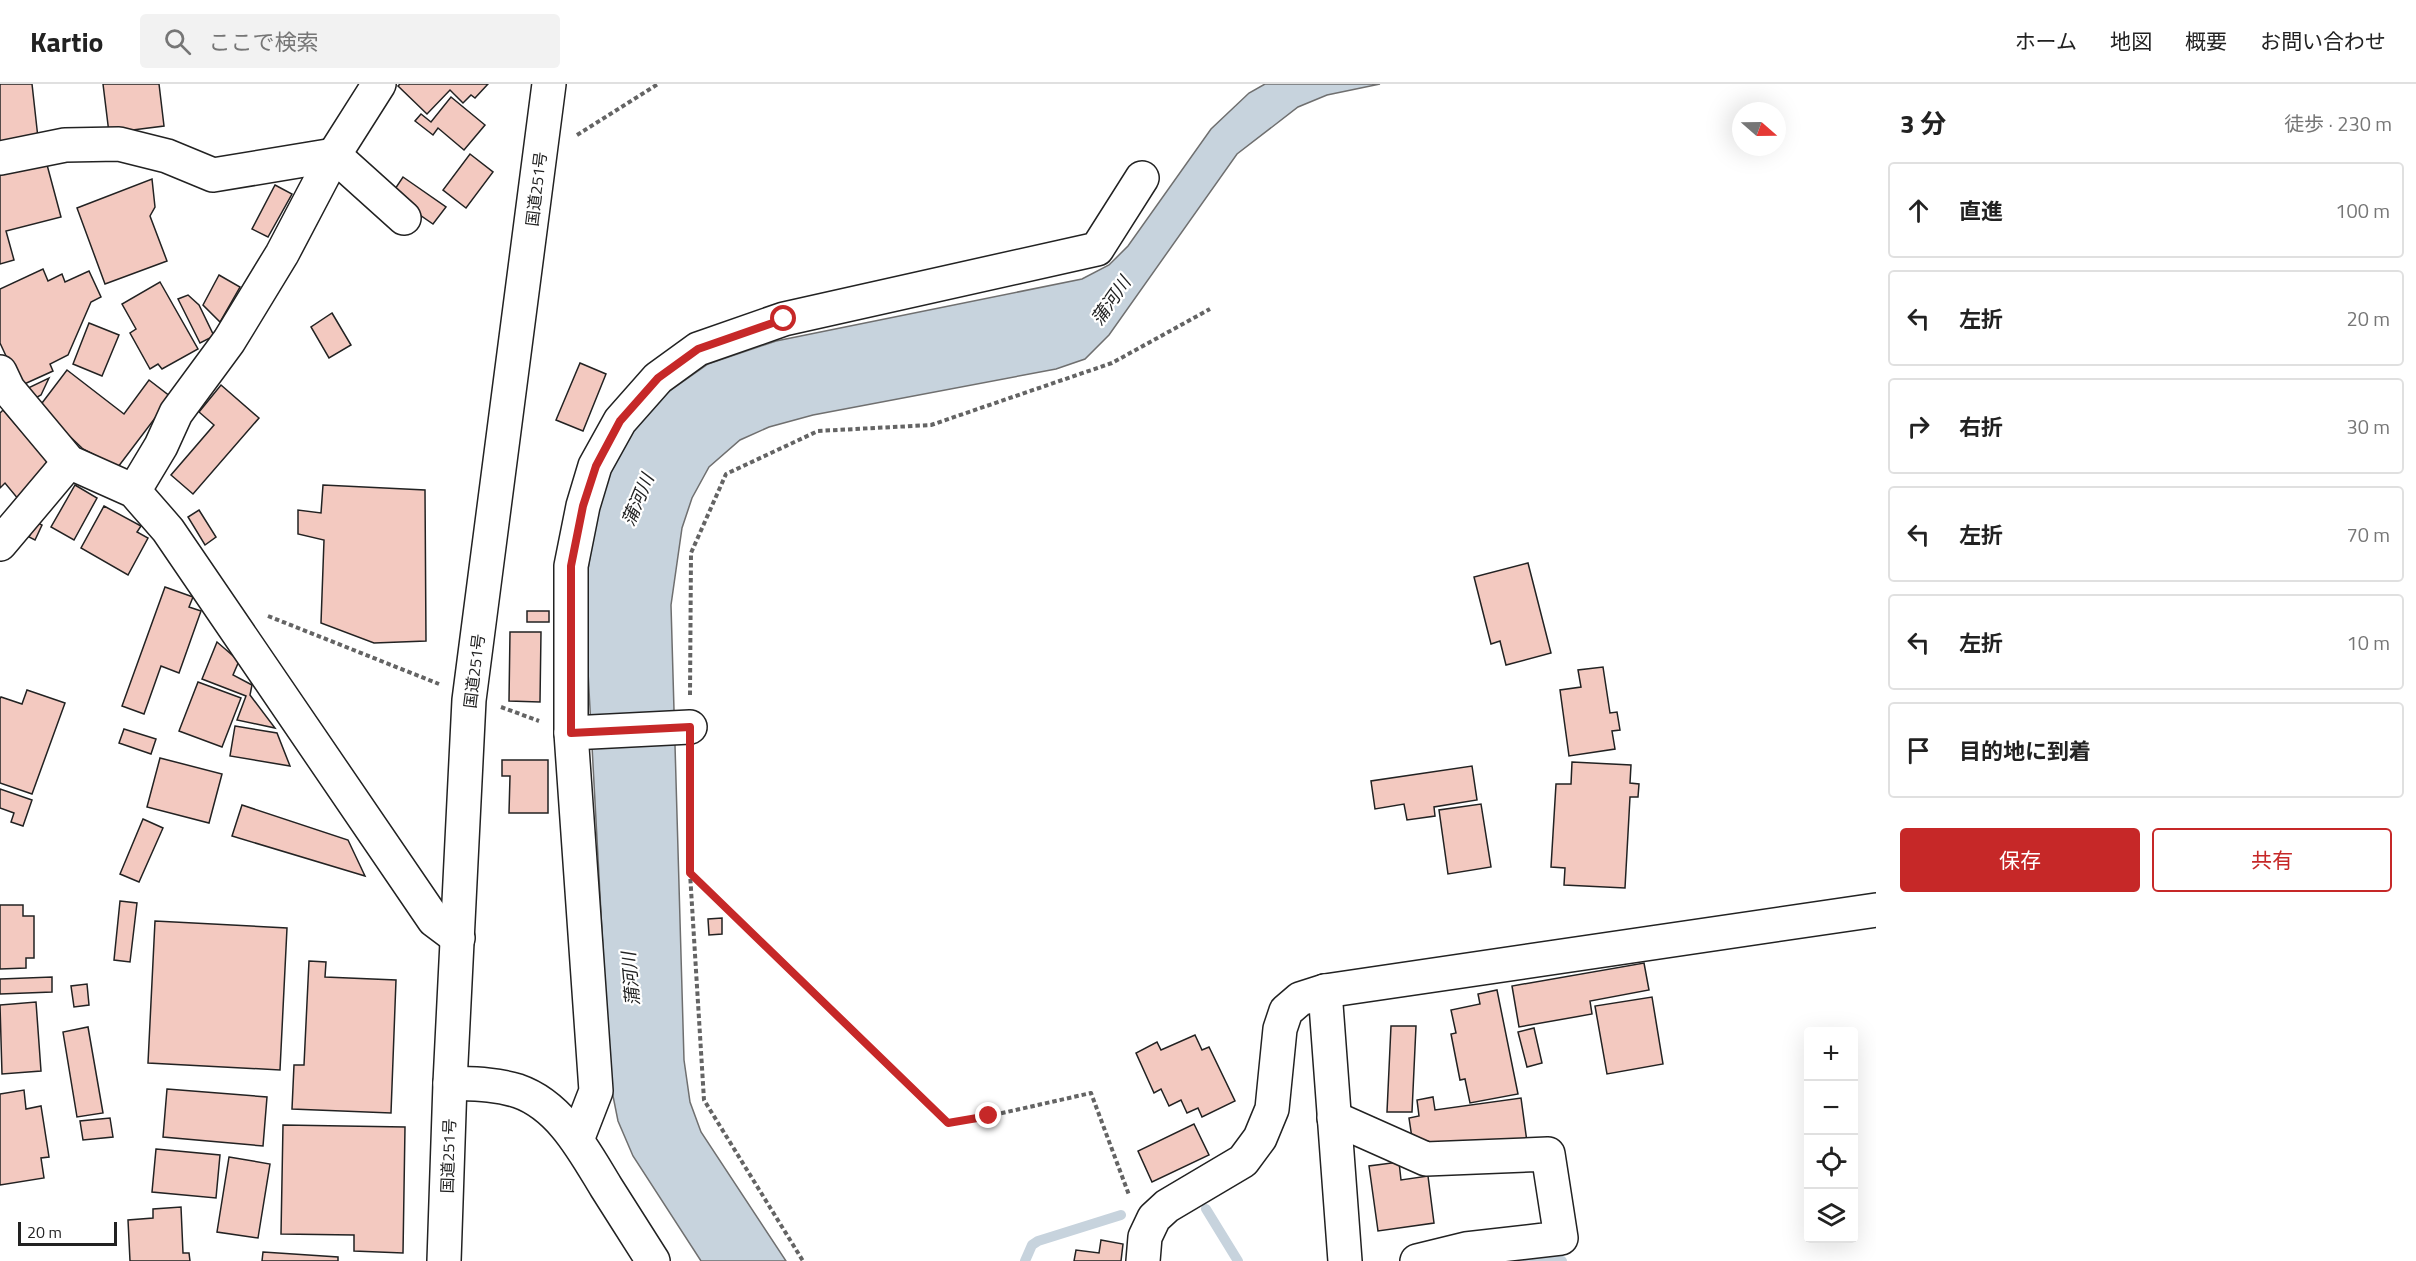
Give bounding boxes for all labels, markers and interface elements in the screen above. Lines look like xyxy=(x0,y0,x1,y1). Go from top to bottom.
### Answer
search box xyxy=(140,14,560,68)
text: Kartio xyxy=(30,20,104,63)
icon: search xyxy=(161,25,194,58)
text: ここで検索 xyxy=(209,25,319,59)
text: ホーム xyxy=(2015,25,2077,57)
text: 地図 xyxy=(2110,25,2152,57)
text: 概要 xyxy=(2185,25,2227,57)
text: お問い合わせ xyxy=(2260,25,2386,57)
north arrow xyxy=(1732,102,1786,156)
text: 3 分 xyxy=(1900,104,1946,143)
text: 徒歩 · 230 m xyxy=(2284,108,2392,139)
street label: 国道251号 xyxy=(520,150,552,228)
icon: ahead xyxy=(1902,194,1935,227)
text: 直進 xyxy=(1959,194,2003,228)
text: 100 m xyxy=(2335,195,2390,226)
water label: 蒲河川 xyxy=(1084,269,1138,331)
icon: left xyxy=(1902,302,1935,335)
text: 左折 xyxy=(1959,302,2003,336)
text: 20 m xyxy=(2346,303,2390,334)
route start xyxy=(770,305,796,331)
icon: right xyxy=(1902,410,1935,443)
text: 右折 xyxy=(1959,410,2003,444)
text: 30 m xyxy=(2346,411,2390,442)
water label: 蒲河川 xyxy=(615,468,661,530)
icon: left xyxy=(1902,518,1935,551)
text: 左折 xyxy=(1959,518,2003,552)
text: 70 m xyxy=(2346,519,2390,550)
icon: left xyxy=(1902,626,1935,659)
text: 左折 xyxy=(1959,626,2003,660)
text: 10 m xyxy=(2346,627,2390,658)
street label: 国道251号 xyxy=(458,632,490,710)
icon: arrive xyxy=(1902,734,1935,767)
text: 目的地に到着 xyxy=(1959,734,2091,768)
button: 保存 xyxy=(1900,828,2140,892)
button: 共有 xyxy=(2152,828,2392,892)
water label: 蒲河川 xyxy=(615,949,646,1007)
map controls xyxy=(1804,1027,1858,1243)
button: + xyxy=(1804,1027,1858,1081)
button: − xyxy=(1804,1081,1858,1135)
route end xyxy=(975,1102,1001,1128)
street label: 国道251号 xyxy=(435,1118,461,1194)
button: locate xyxy=(1804,1135,1858,1189)
button: layers xyxy=(1804,1189,1858,1243)
scale bar xyxy=(18,1219,117,1246)
text: 20 m xyxy=(27,1220,62,1244)

